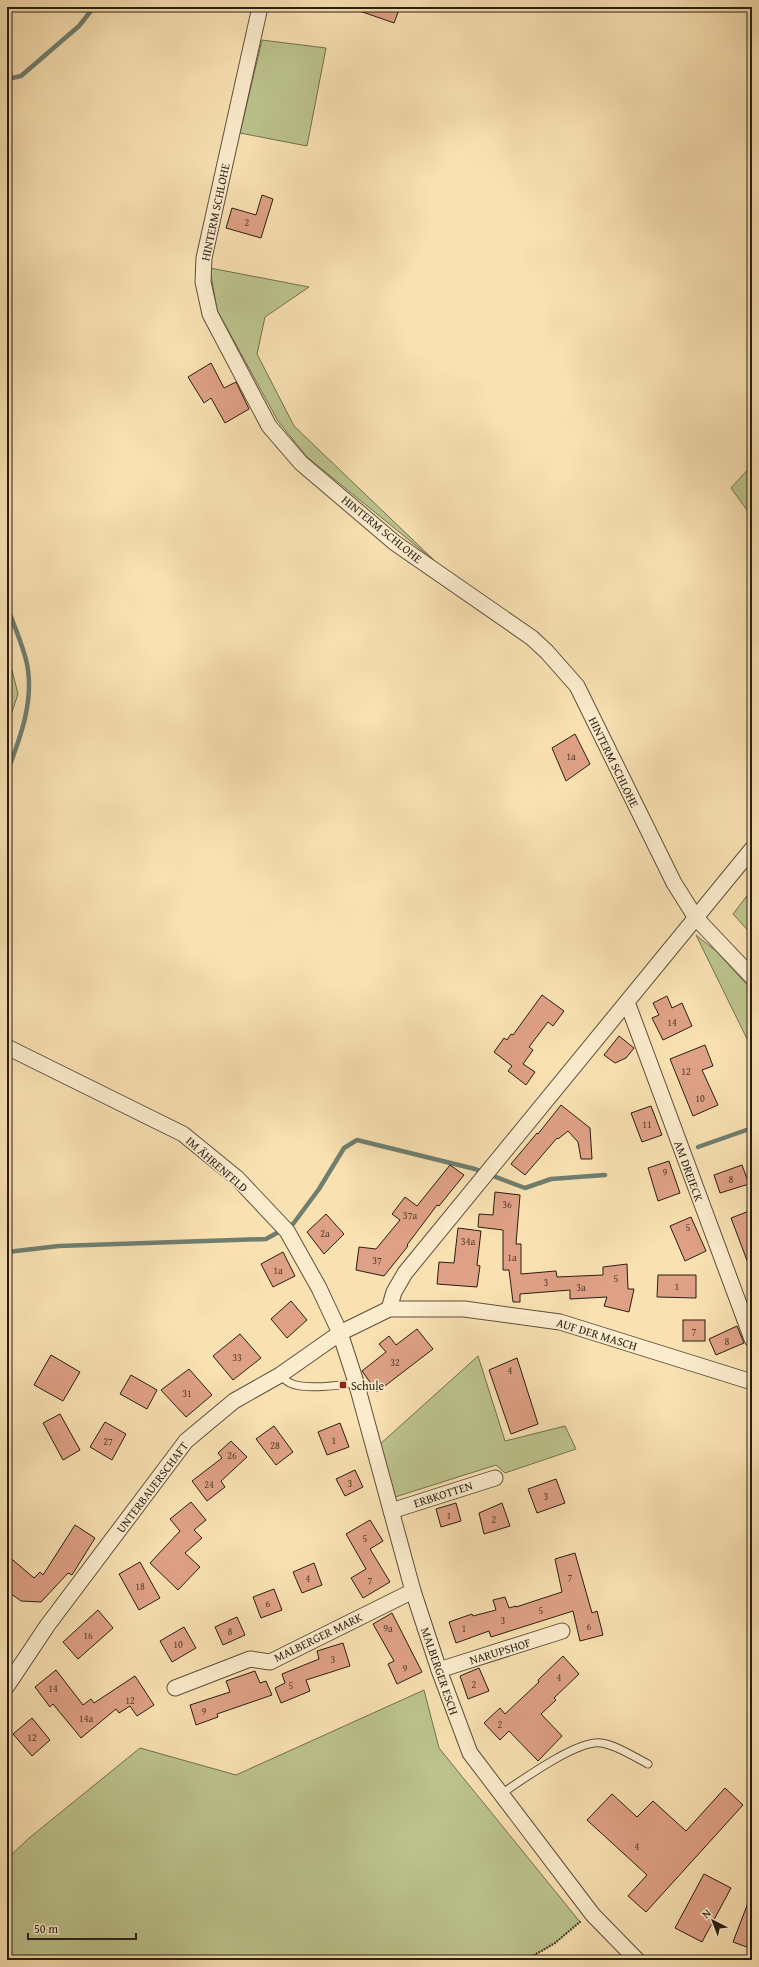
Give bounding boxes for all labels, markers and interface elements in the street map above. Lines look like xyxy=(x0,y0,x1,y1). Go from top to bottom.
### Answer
street label: HINTERM SCHLOHE xyxy=(196,162,234,262)
house number: 2 xyxy=(245,215,250,230)
street label: HINTERM SCHLOHE xyxy=(338,491,426,567)
street label: HINTERM SCHLOHE xyxy=(585,714,643,810)
house number: 1a xyxy=(566,749,576,764)
house number: 14 xyxy=(667,1015,677,1030)
house number: 12 xyxy=(681,1064,691,1079)
house number: 10 xyxy=(695,1091,705,1106)
house number: 11 xyxy=(642,1117,652,1132)
street label: IM ÄHRENFELD xyxy=(182,1132,252,1196)
street label: AM DREIECK xyxy=(670,1138,708,1205)
house number: 9 xyxy=(663,1165,668,1180)
house number: 8 xyxy=(729,1172,734,1187)
house number: 36 xyxy=(502,1197,512,1212)
house number: 37a xyxy=(403,1208,417,1223)
house number: 5 xyxy=(686,1220,691,1235)
house number: 2a xyxy=(320,1226,330,1241)
house number: 34a xyxy=(461,1234,475,1249)
house number: 1a xyxy=(507,1250,517,1265)
house number: 37 xyxy=(372,1253,382,1268)
house number: 1a xyxy=(273,1263,283,1278)
house number: 5 xyxy=(614,1271,619,1286)
house number: 3 xyxy=(544,1275,549,1290)
house number: 1 xyxy=(675,1279,680,1294)
house number: 3a xyxy=(576,1280,586,1295)
street label: AUF DER MASCH xyxy=(555,1314,639,1354)
house number: 7 xyxy=(692,1324,697,1339)
house number: 8 xyxy=(725,1334,730,1349)
house number: 33 xyxy=(232,1350,242,1365)
house number: 32 xyxy=(390,1355,400,1370)
house number: 4 xyxy=(508,1363,513,1378)
place label: Schule xyxy=(351,1377,385,1394)
marker: Schule xyxy=(338,1380,348,1390)
house number: 31 xyxy=(182,1386,192,1401)
house number: 1 xyxy=(332,1433,337,1448)
house number: 27 xyxy=(103,1434,113,1449)
street label: UNTERBAUERSCHAFT xyxy=(112,1438,192,1536)
house number: 28 xyxy=(270,1438,280,1453)
house number: 26 xyxy=(227,1448,237,1463)
house number: 3 xyxy=(348,1476,353,1491)
street label: ERBKOTTEN xyxy=(411,1476,475,1512)
house number: 24 xyxy=(204,1477,214,1492)
house number: 3 xyxy=(544,1489,549,1504)
house number: 1 xyxy=(447,1508,452,1523)
house number: 2 xyxy=(492,1512,497,1527)
house number: 5 xyxy=(363,1531,368,1546)
house number: 7 xyxy=(568,1570,573,1585)
house number: 4 xyxy=(306,1571,311,1586)
house number: 7 xyxy=(368,1573,373,1588)
house number: 18 xyxy=(135,1579,145,1594)
house number: 6 xyxy=(266,1596,271,1611)
house number: 5 xyxy=(539,1603,544,1618)
street label: MALBERGER MARK xyxy=(271,1608,366,1666)
house number: 3 xyxy=(501,1613,506,1628)
house number: 6 xyxy=(587,1619,592,1634)
house number: 9a xyxy=(383,1621,393,1636)
house number: 1 xyxy=(462,1621,467,1636)
house number: 8 xyxy=(228,1624,233,1639)
street label: MALBERGER ESCH xyxy=(417,1625,463,1717)
house number: 16 xyxy=(83,1628,93,1643)
street label: NARUPSHOF xyxy=(467,1634,533,1668)
house number: 10 xyxy=(173,1637,183,1652)
house number: 3 xyxy=(331,1652,336,1667)
house number: 9 xyxy=(403,1661,408,1676)
house number: 4 xyxy=(557,1670,562,1685)
house number: 2 xyxy=(472,1677,477,1692)
house number: 5 xyxy=(289,1678,294,1693)
house number: 14 xyxy=(48,1681,58,1696)
house number: 12 xyxy=(125,1693,135,1708)
house number: 9 xyxy=(202,1704,207,1719)
house number: 14a xyxy=(79,1711,93,1726)
house number: 2 xyxy=(498,1717,503,1732)
house number: 12 xyxy=(27,1730,37,1745)
house number: 4 xyxy=(635,1839,640,1854)
north arrow xyxy=(693,1901,733,1941)
text: N xyxy=(698,1905,715,1922)
scale bar xyxy=(28,1915,136,1941)
text: 50 m xyxy=(34,1920,58,1937)

